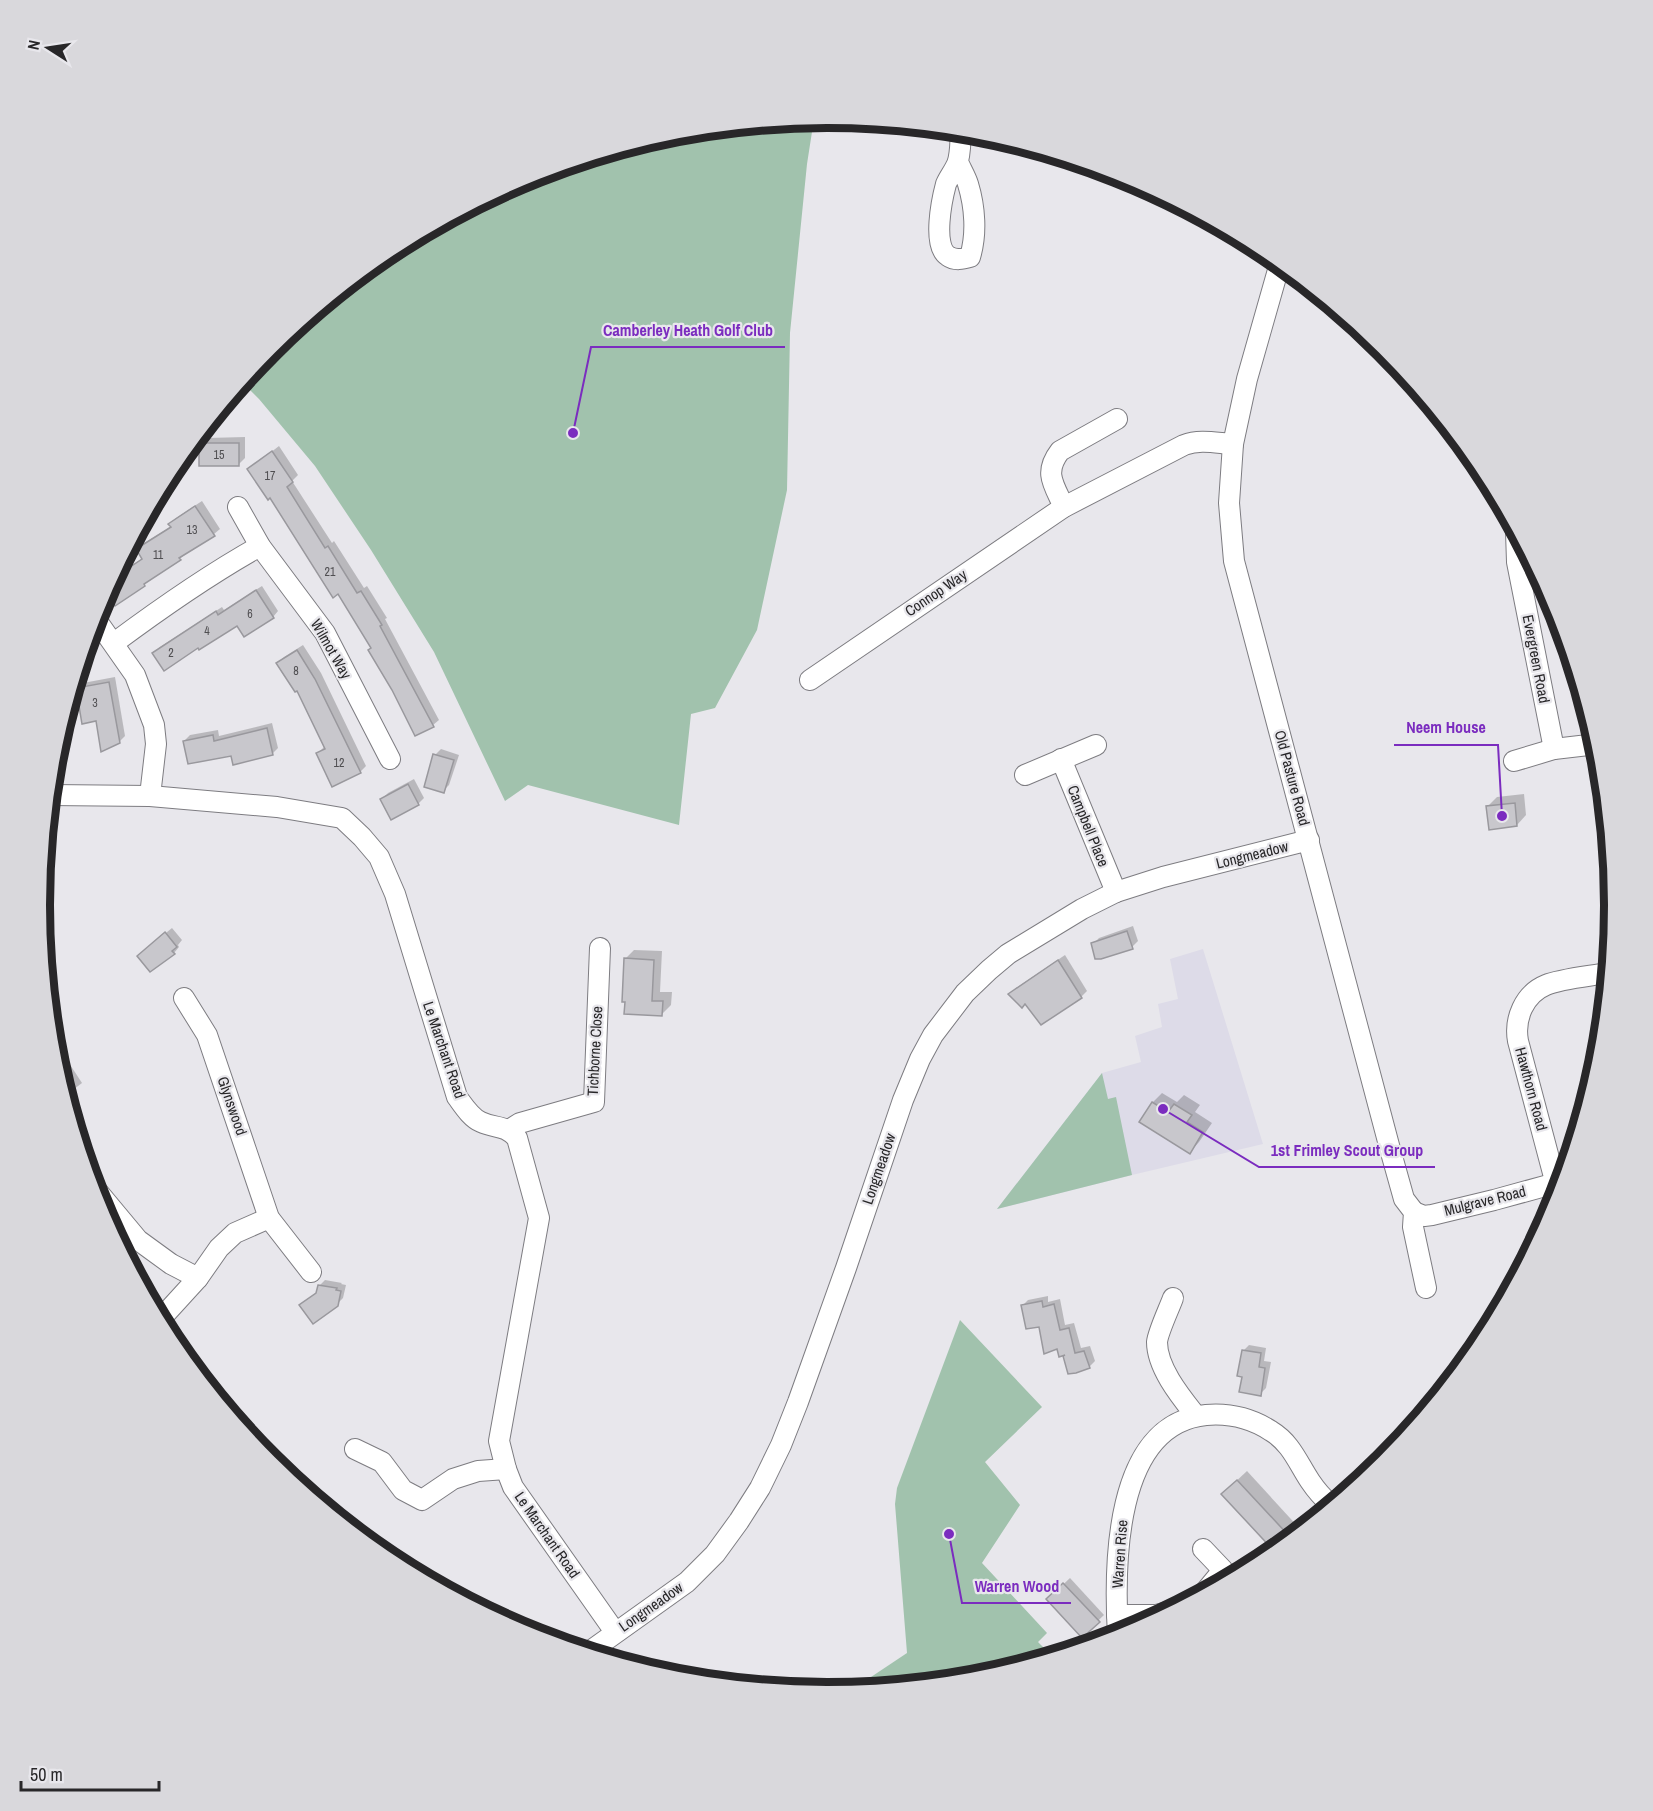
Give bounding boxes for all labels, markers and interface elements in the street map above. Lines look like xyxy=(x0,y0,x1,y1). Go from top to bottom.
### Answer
north arrow xyxy=(18,18,78,78)
text: N xyxy=(22,38,45,52)
callout: Camberley Heath Golf Club xyxy=(591,313,785,347)
text: Camberley Heath Golf Club xyxy=(603,319,773,341)
house number: 15 xyxy=(214,447,225,463)
house number: 17 xyxy=(265,468,276,484)
house number: 13 xyxy=(187,522,197,538)
house number: 11 xyxy=(153,547,164,563)
house number: 21 xyxy=(325,564,336,580)
street label: Connop Way xyxy=(901,564,972,621)
house number: 6 xyxy=(247,606,253,622)
street label: Evergreen Road xyxy=(1518,613,1555,705)
street label: Wilmot Way xyxy=(306,615,357,683)
house number: 4 xyxy=(204,623,210,639)
house number: 2 xyxy=(168,645,174,661)
house number: 8 xyxy=(293,663,299,679)
house number: 3 xyxy=(92,695,98,711)
callout: Neem House xyxy=(1394,711,1498,745)
text: Neem House xyxy=(1406,716,1486,738)
street label: Old Pasture Road xyxy=(1270,728,1315,828)
house number: 12 xyxy=(334,755,344,771)
street label: Campbell Place xyxy=(1063,782,1114,870)
street label: Longmeadow xyxy=(1214,835,1290,874)
street label: Le Marchant Road xyxy=(418,999,471,1101)
street label: Tichborne Close xyxy=(582,1005,607,1096)
street label: Hawthorn Road xyxy=(1510,1045,1553,1133)
street label: Glynswood xyxy=(213,1074,252,1138)
street label: Longmeadow xyxy=(857,1130,901,1207)
callout: 1st Frimley Scout Group xyxy=(1259,1133,1435,1167)
text: 1st Frimley Scout Group xyxy=(1271,1139,1423,1161)
street label: Mulgrave Road xyxy=(1442,1180,1528,1221)
street label: Le Marchant Road xyxy=(510,1487,585,1582)
street label: Warren Rise xyxy=(1107,1519,1132,1589)
callout: Warren Wood xyxy=(962,1569,1071,1603)
text: Warren Wood xyxy=(975,1575,1059,1597)
street label: Longmeadow xyxy=(614,1577,687,1636)
scale bar xyxy=(21,1754,159,1792)
text: 50 m xyxy=(30,1762,63,1787)

